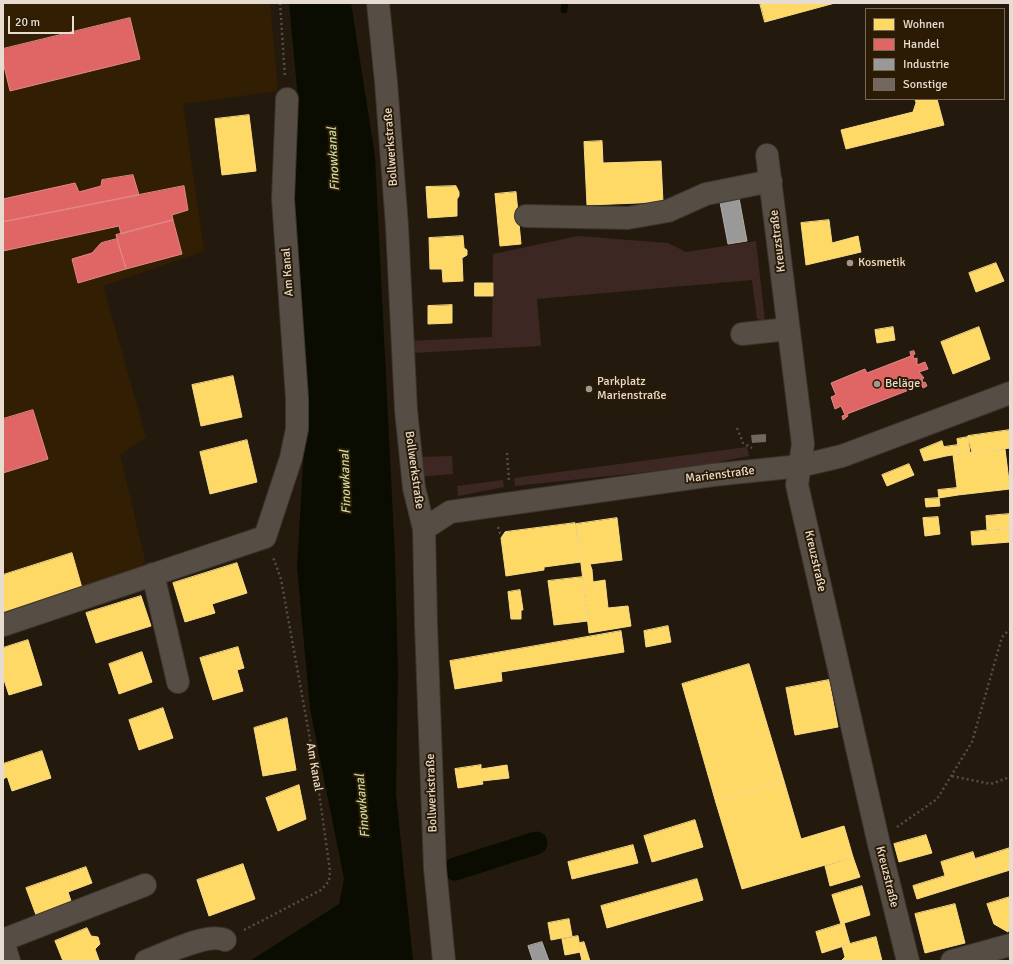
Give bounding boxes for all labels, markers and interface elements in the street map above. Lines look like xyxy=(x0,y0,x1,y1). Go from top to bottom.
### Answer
scale bar xyxy=(10,8,76,34)
legend xyxy=(865,8,1005,100)
text: 20 m xyxy=(15,15,40,30)
text: Wohnen xyxy=(903,17,945,32)
text: Handel xyxy=(903,37,940,52)
text: Industrie xyxy=(903,57,949,72)
text: Sonstige xyxy=(903,77,948,92)
street label: Bollwerkstraße xyxy=(381,107,401,187)
water label: Finowkanal xyxy=(325,127,343,191)
street label: Kreuzstraße xyxy=(767,209,789,273)
street label: Am Kanal xyxy=(279,247,297,297)
place label: Kosmetik xyxy=(858,256,906,270)
marker: Kosmetik xyxy=(845,258,855,268)
place label: Parkplatz Marienstraße xyxy=(597,375,667,403)
place label: Beläge xyxy=(885,377,920,391)
marker: Beläge xyxy=(872,379,882,389)
marker: Parkplatz Marienstraße xyxy=(584,384,594,394)
street label: Bollwerkstraße xyxy=(401,430,427,510)
water label: Finowkanal xyxy=(337,450,355,514)
street label: Marienstraße xyxy=(685,464,755,486)
street label: Kreuzstraße xyxy=(801,529,829,593)
street label: Am Kanal xyxy=(303,742,325,792)
street label: Bollwerkstraße xyxy=(423,753,441,833)
water label: Finowkanal xyxy=(352,773,374,839)
street label: Kreuzstraße xyxy=(872,845,902,909)

